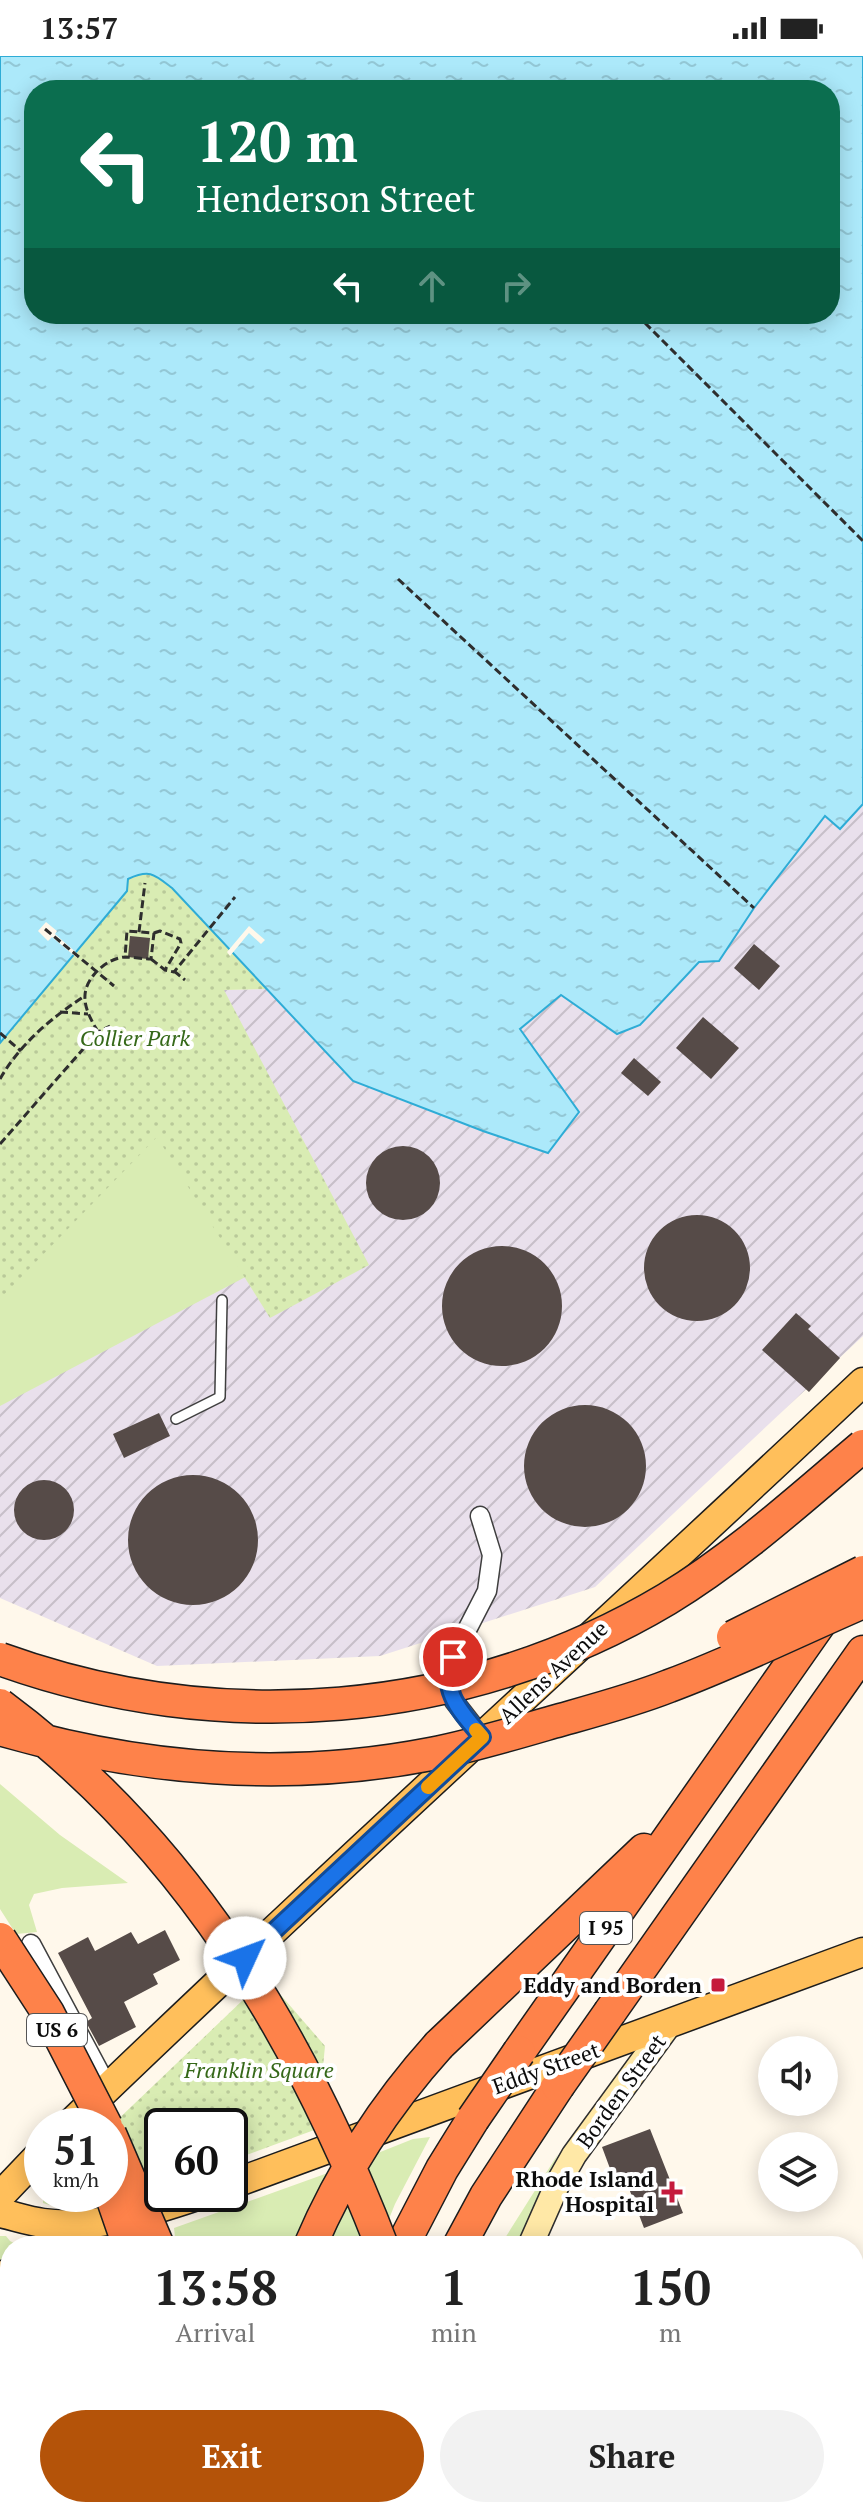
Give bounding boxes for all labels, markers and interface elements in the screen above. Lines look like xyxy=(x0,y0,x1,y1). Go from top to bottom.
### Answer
text: 13:57 xyxy=(40,8,118,48)
text: 120 m xyxy=(196,104,358,178)
icon: left xyxy=(64,112,168,216)
text: Henderson Street xyxy=(196,175,475,222)
icon: left xyxy=(326,264,370,308)
icon: ahead xyxy=(410,264,454,308)
icon: right xyxy=(494,264,538,308)
park label: Collier Park xyxy=(80,1023,191,1052)
street label: Allens Avenue xyxy=(492,1614,613,1730)
pin xyxy=(419,1623,487,1691)
icon: arrive xyxy=(431,1635,475,1679)
road number: I 95 xyxy=(580,1912,632,1944)
position arrow xyxy=(203,1916,287,2000)
place label: Eddy and Borden xyxy=(523,1970,702,1999)
marker: Eddy and Borden xyxy=(709,1976,727,1994)
road number: US 6 xyxy=(27,2014,87,2046)
street label: Borden Street xyxy=(569,2028,672,2154)
street label: Eddy Street xyxy=(488,2035,604,2100)
map controls xyxy=(758,2036,838,2212)
button: sound xyxy=(758,2036,838,2116)
park label: Franklin Square xyxy=(183,2055,334,2084)
speed limit sign: 60 xyxy=(144,2108,248,2212)
text: 51 xyxy=(53,2123,99,2176)
button: layers xyxy=(758,2132,838,2212)
place label: Rhode Island Hospital xyxy=(516,2164,654,2218)
text: km/h xyxy=(53,2166,99,2193)
marker: Rhode Island Hospital xyxy=(661,2181,683,2203)
text: 13:58 xyxy=(153,2255,278,2319)
text: 1 xyxy=(440,2255,467,2319)
text: 150 xyxy=(630,2255,711,2319)
text: Arrival xyxy=(176,2315,255,2349)
text: min xyxy=(431,2315,477,2349)
text: m xyxy=(659,2315,682,2349)
button: Exit xyxy=(40,2410,424,2502)
button: Share xyxy=(440,2410,824,2502)

